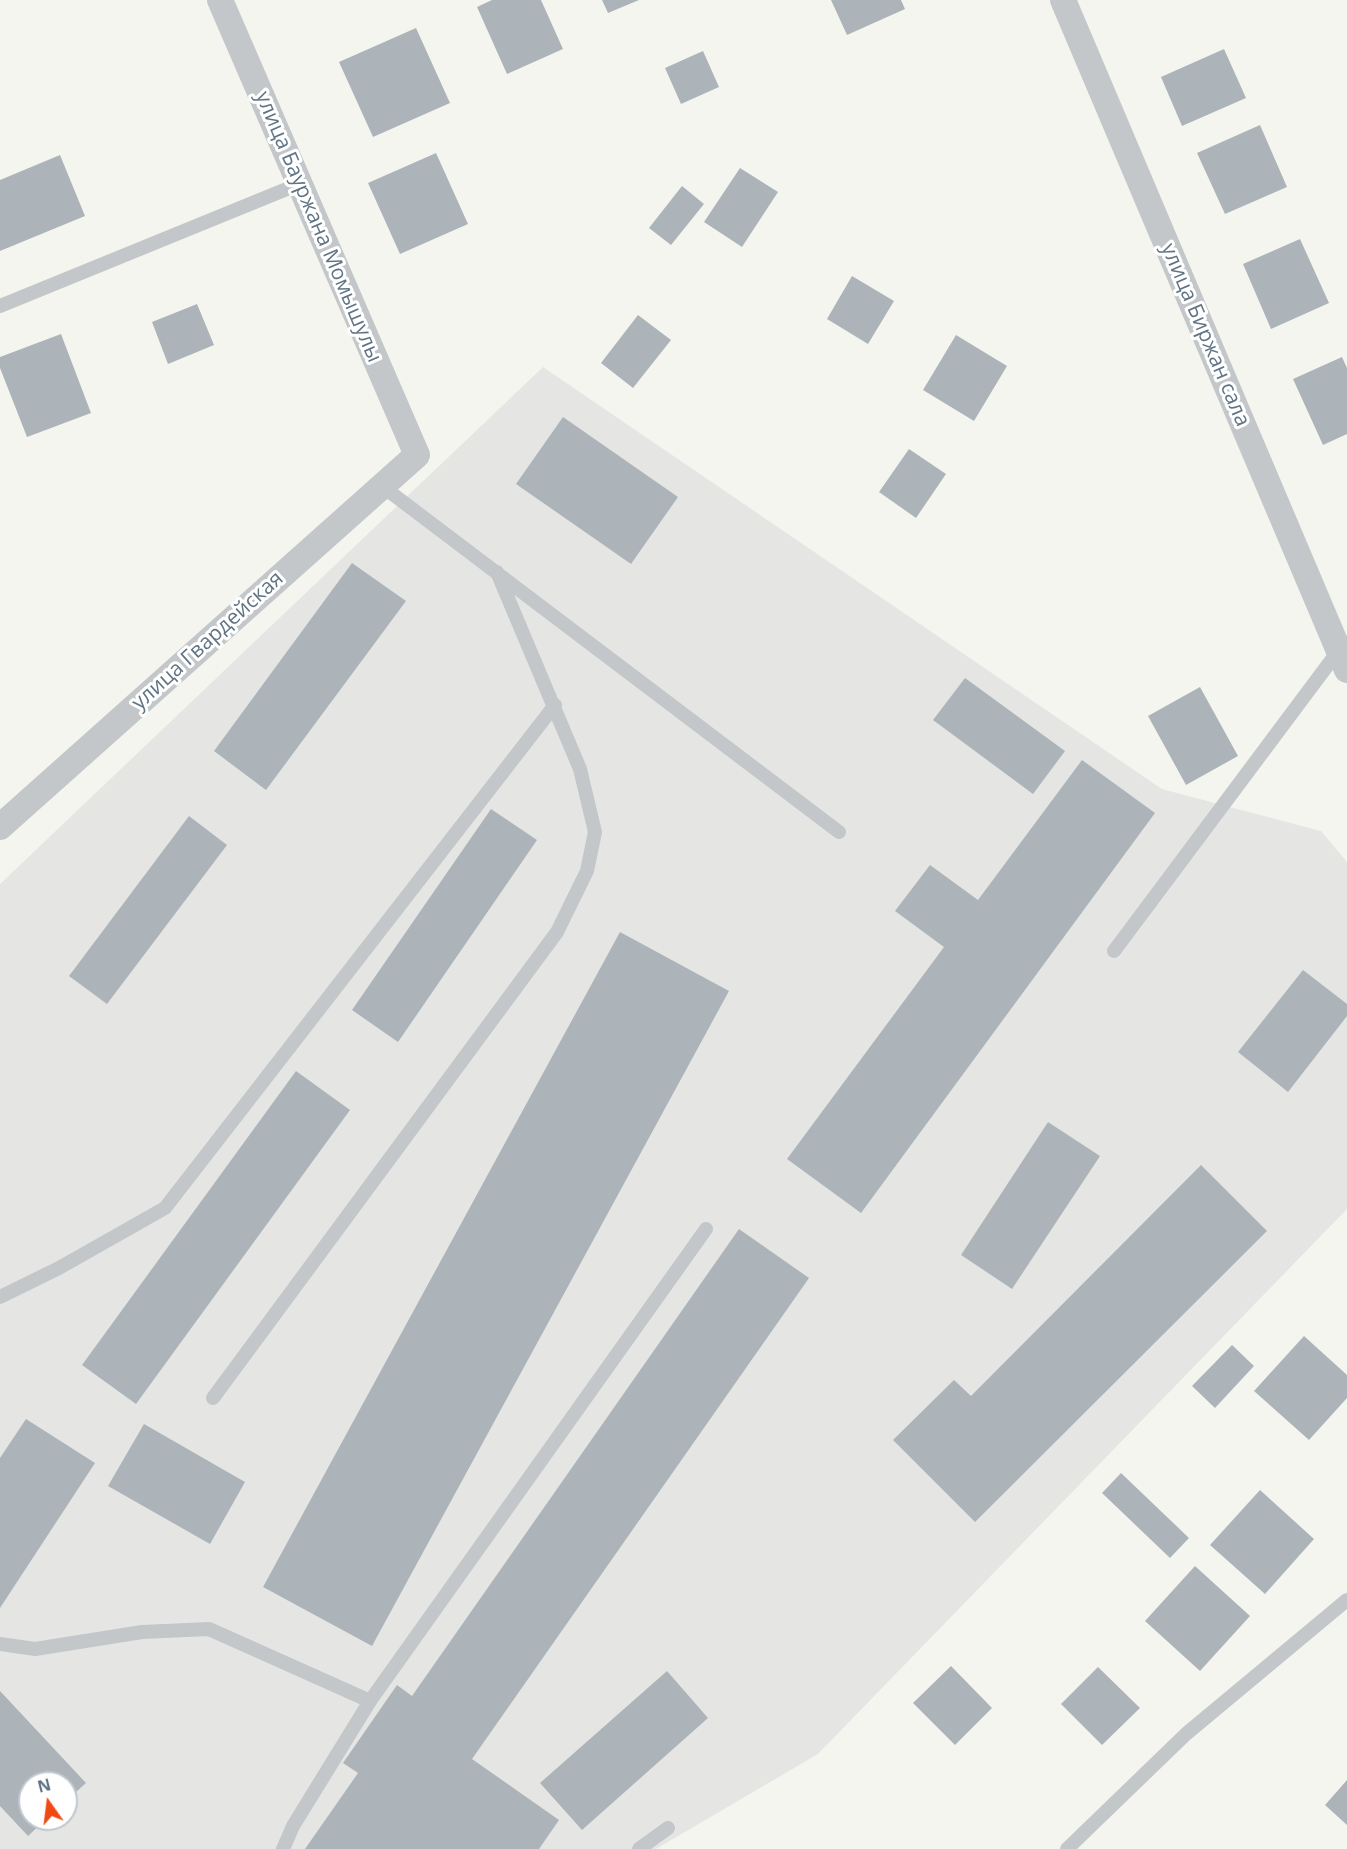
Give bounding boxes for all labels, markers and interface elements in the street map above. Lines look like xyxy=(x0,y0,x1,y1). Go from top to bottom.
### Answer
street label: улица Бауржана Момышулы xyxy=(249,88,387,366)
street label: улица Биржан сала xyxy=(1155,240,1255,430)
street label: улица Гвардейская xyxy=(127,566,289,716)
north arrow xyxy=(18,1771,78,1831)
text: N xyxy=(35,1773,53,1798)

